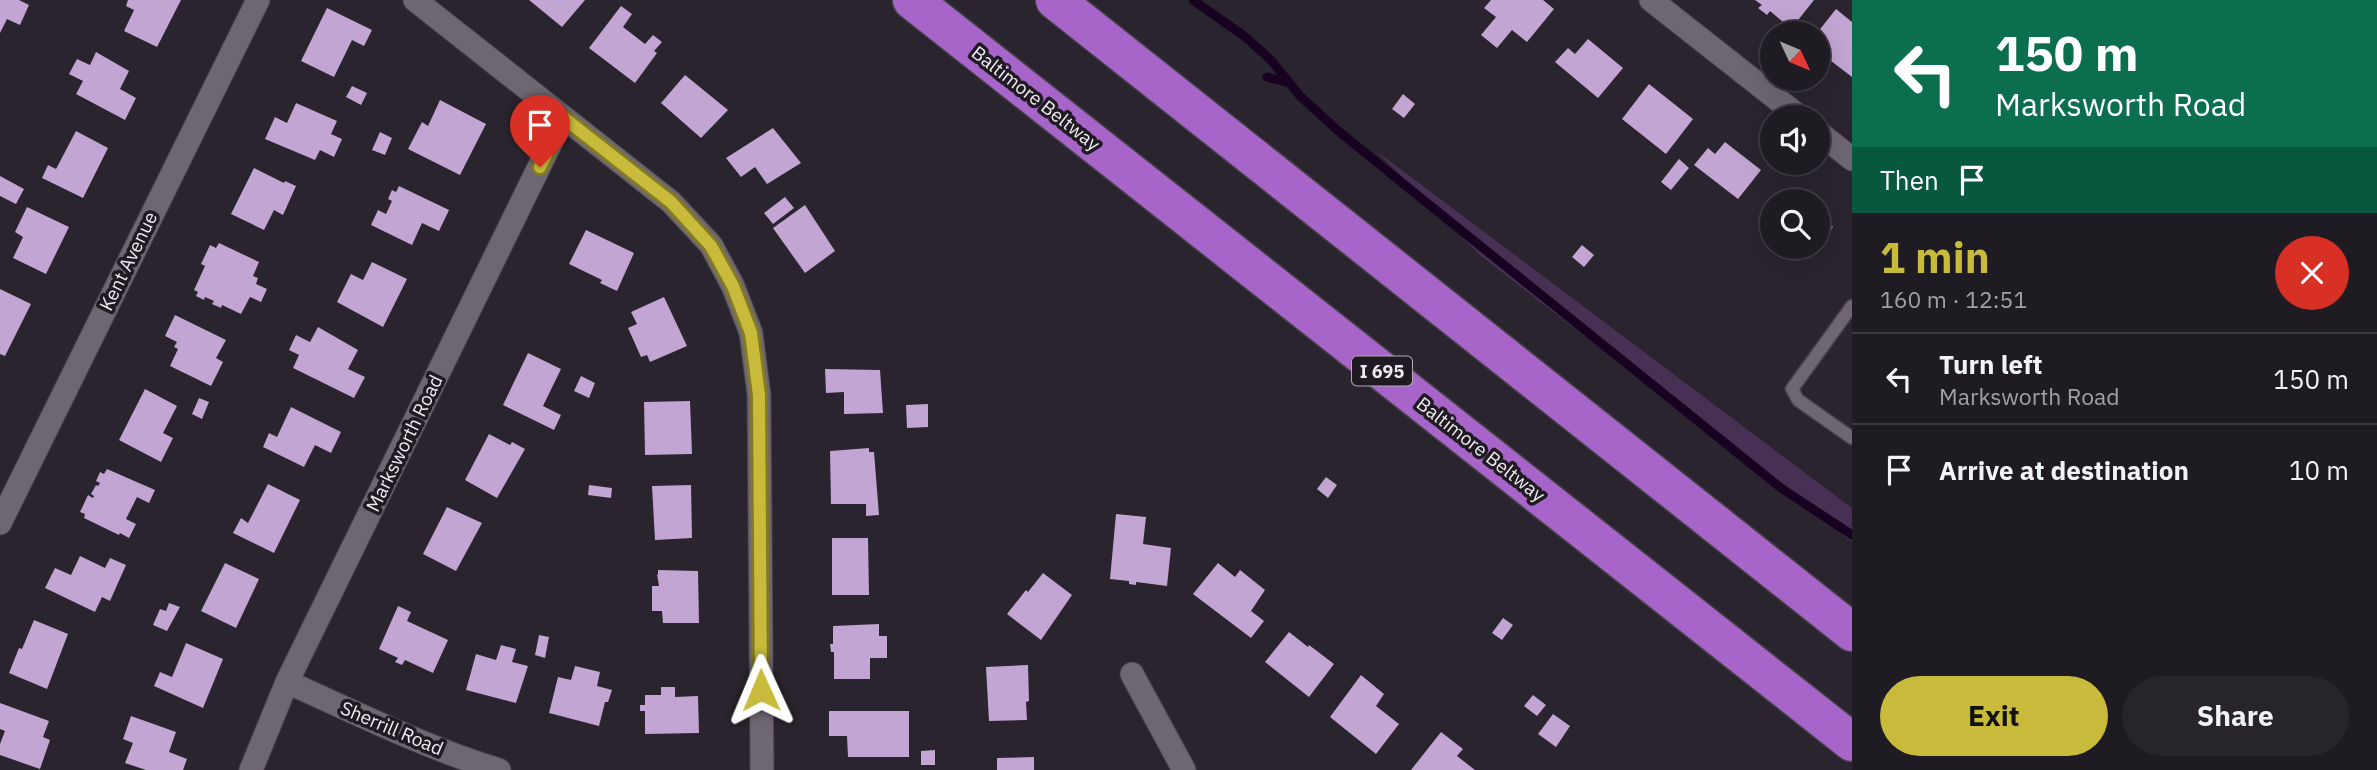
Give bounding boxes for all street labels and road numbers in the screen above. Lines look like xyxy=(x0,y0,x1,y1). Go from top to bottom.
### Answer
street label: Baltimore Beltway xyxy=(967,40,1105,156)
street label: Kent Avenue xyxy=(94,207,162,315)
road number: I 695 xyxy=(1352,356,1412,386)
street label: Marksworth Road xyxy=(360,371,448,515)
street label: Baltimore Beltway xyxy=(1412,391,1550,507)
street label: Sherrill Road xyxy=(337,696,447,760)

